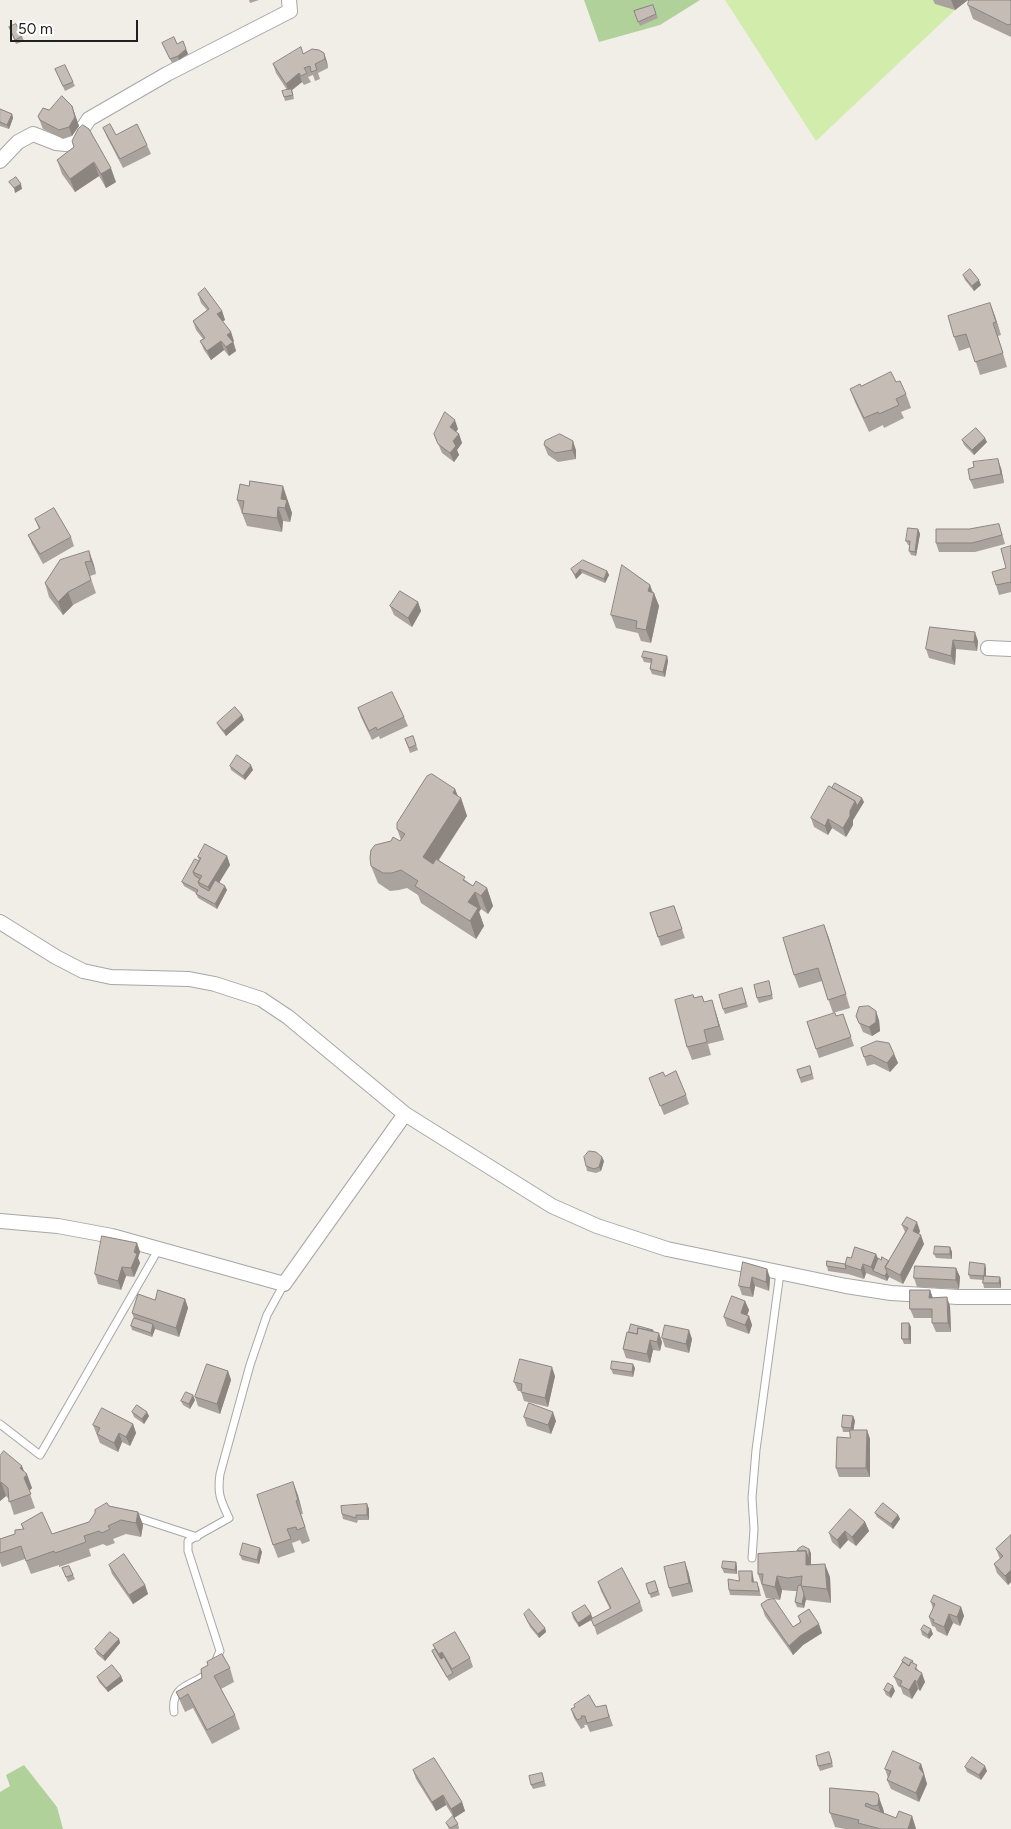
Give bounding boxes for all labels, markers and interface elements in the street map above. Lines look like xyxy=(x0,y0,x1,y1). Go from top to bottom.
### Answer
scale bar xyxy=(12,10,140,42)
text: 50 m xyxy=(18,20,53,38)

